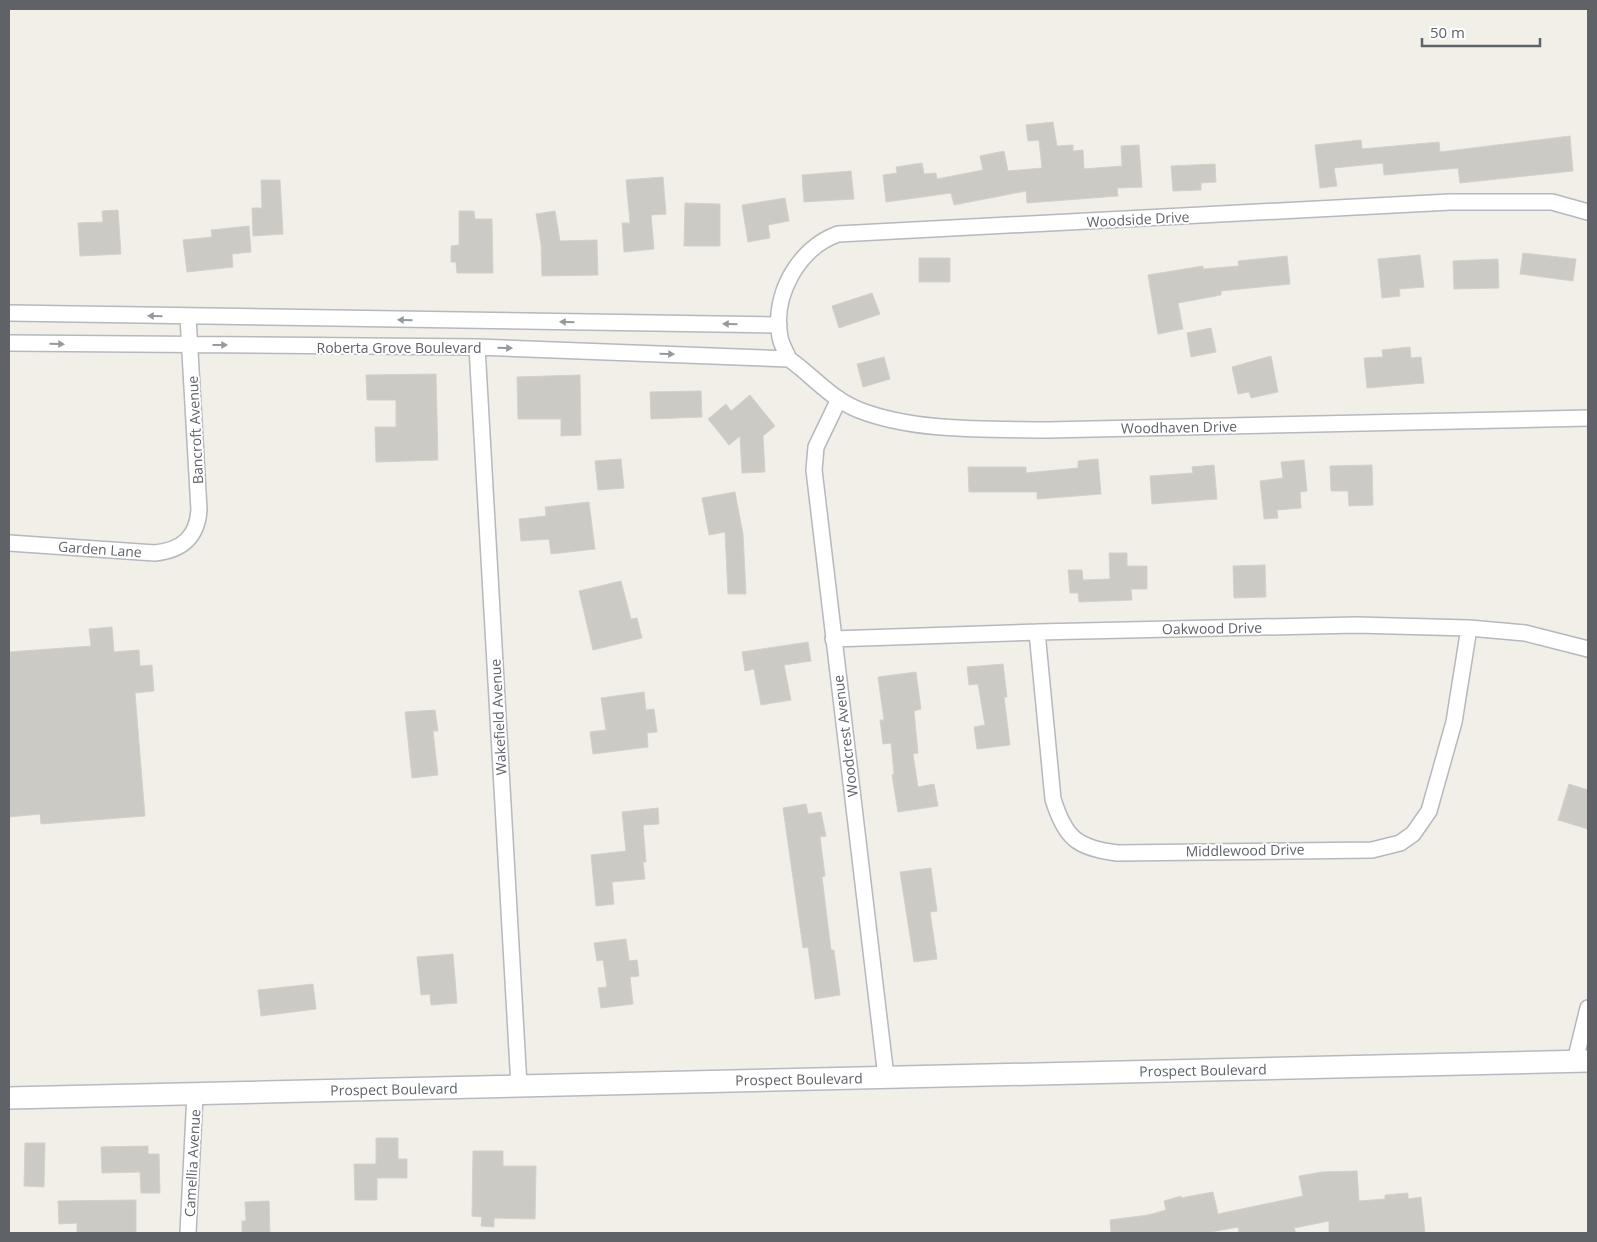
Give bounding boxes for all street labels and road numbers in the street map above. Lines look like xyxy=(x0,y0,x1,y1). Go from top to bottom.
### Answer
street label: Woodside Drive xyxy=(1086,207,1190,231)
street label: Roberta Grove Boulevard xyxy=(317,338,481,357)
street label: Bancroft Avenue xyxy=(183,375,207,485)
street label: Woodhaven Drive xyxy=(1121,416,1237,438)
street label: Garden Lane xyxy=(58,537,143,561)
street label: Oakwood Drive xyxy=(1162,618,1262,638)
street label: Wakefield Avenue xyxy=(485,658,511,776)
street label: Woodcrest Avenue xyxy=(828,674,862,798)
street label: Middlewood Drive xyxy=(1185,839,1305,861)
street label: Prospect Boulevard xyxy=(1139,1059,1267,1081)
street label: Prospect Boulevard xyxy=(735,1068,863,1090)
street label: Prospect Boulevard xyxy=(330,1078,458,1100)
street label: Camellia Avenue xyxy=(180,1108,204,1218)

